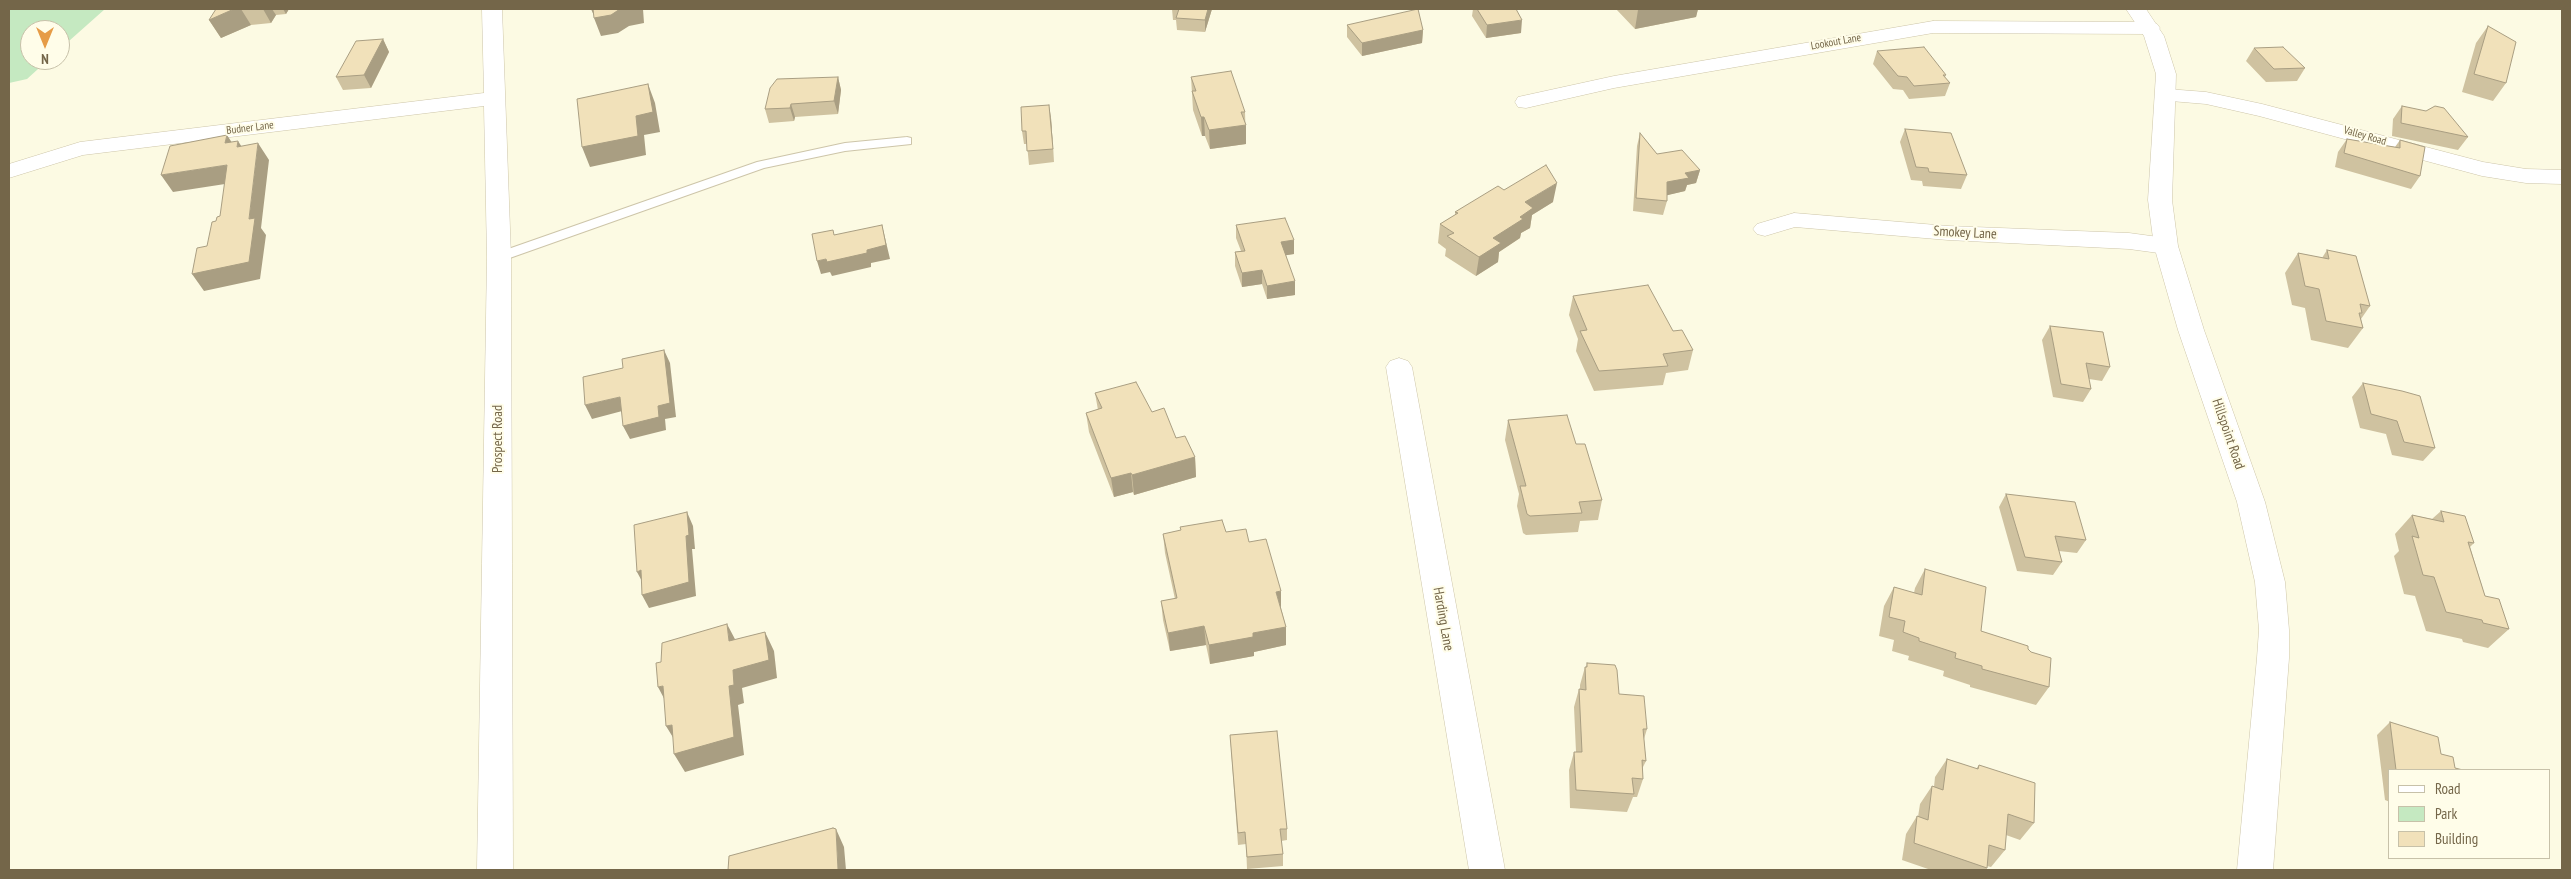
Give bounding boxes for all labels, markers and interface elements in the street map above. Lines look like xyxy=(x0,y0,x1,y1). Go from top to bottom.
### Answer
north arrow xyxy=(20,20,70,70)
street label: Lookout Lane xyxy=(1810,31,1862,53)
text: N xyxy=(41,50,49,68)
street label: Budner Lane xyxy=(226,119,274,137)
street label: Valley Road xyxy=(2342,124,2388,148)
street label: Smokey Lane xyxy=(1933,223,1997,243)
street label: Hillspoint Road xyxy=(2208,396,2248,472)
street label: Prospect Road xyxy=(490,405,506,473)
street label: Harding Lane xyxy=(1429,586,1457,652)
legend xyxy=(2388,769,2551,859)
text: Road xyxy=(2435,779,2461,798)
text: Park xyxy=(2435,804,2457,823)
text: Building xyxy=(2435,829,2478,848)

